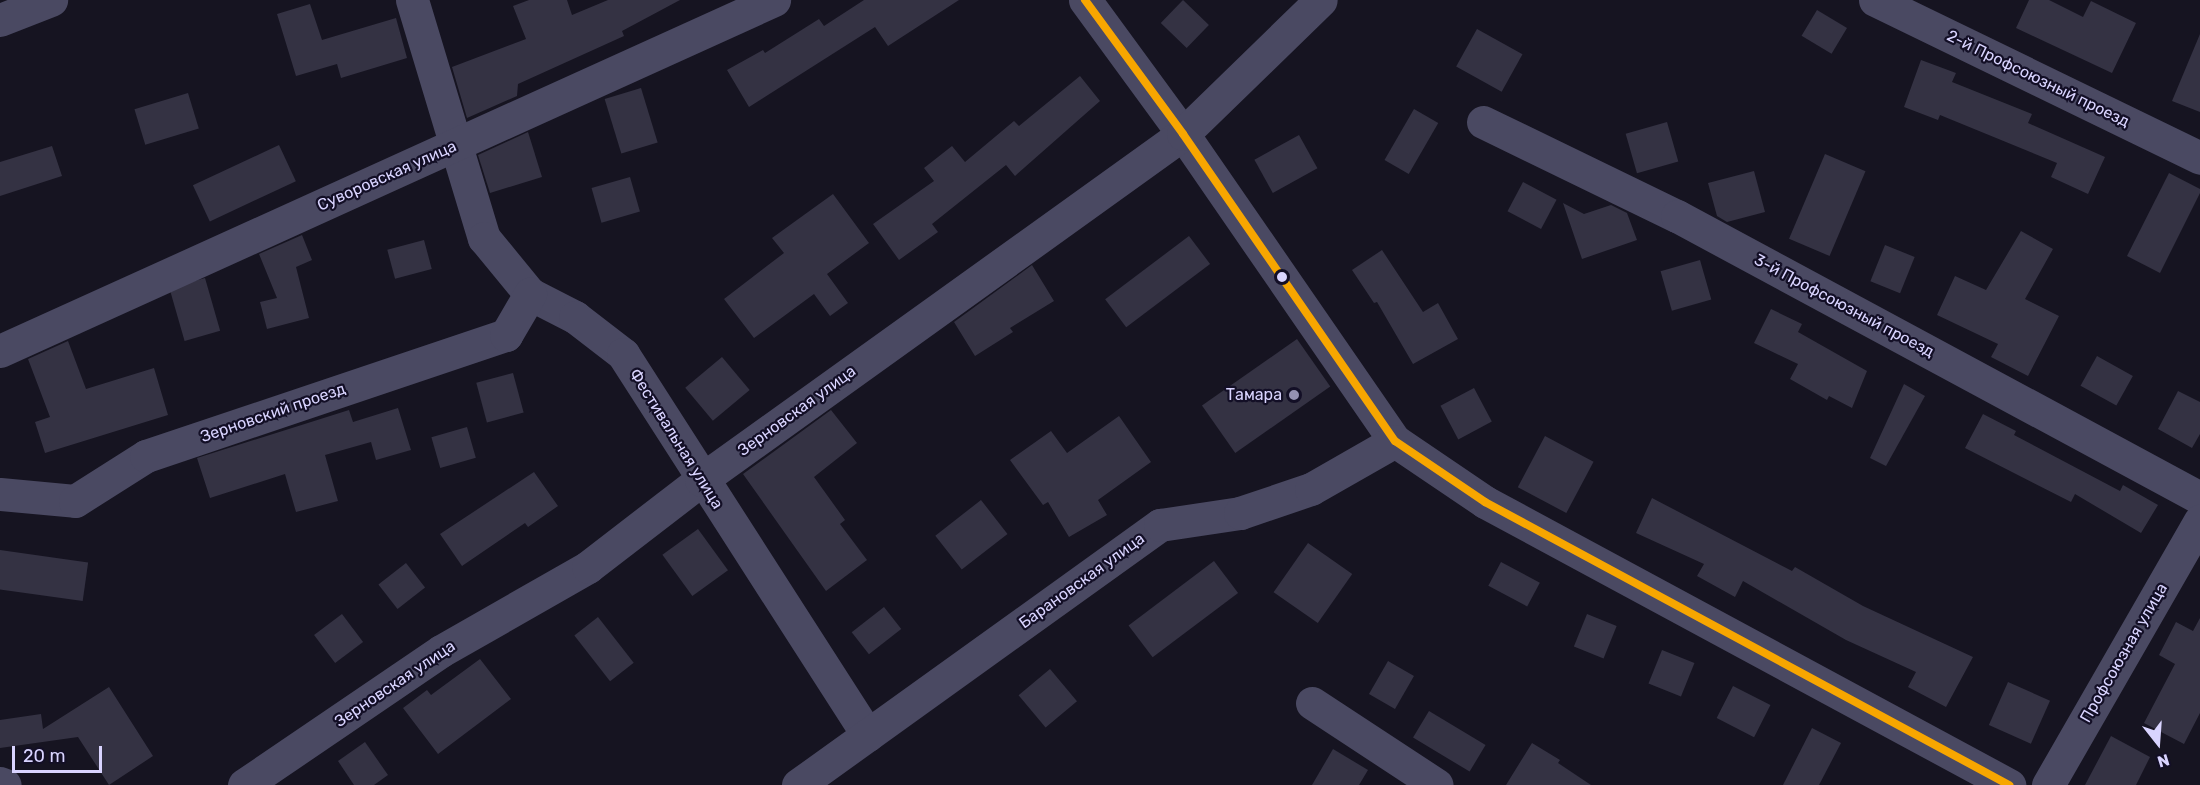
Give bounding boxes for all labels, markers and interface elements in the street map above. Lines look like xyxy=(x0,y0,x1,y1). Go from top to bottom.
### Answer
street label: 2-й Профсоюзный проезд xyxy=(1944,26,2132,132)
street label: Суворовская улица xyxy=(314,137,460,215)
street label: 3-й Профсоюзный проезд xyxy=(1751,250,1937,362)
unlabelled marker xyxy=(1276,271,1288,283)
street label: Зерновская улица xyxy=(734,362,860,460)
street label: Фестивальная улица xyxy=(625,365,727,513)
street label: Зерновский проезд xyxy=(198,379,348,447)
place label: Тамара xyxy=(1226,385,1282,405)
marker: Тамара xyxy=(1287,388,1301,402)
street label: Барановская улица xyxy=(1016,529,1148,633)
street label: Профсоюзная улица xyxy=(2076,580,2172,726)
street label: Зерновская улица xyxy=(331,637,459,731)
north arrow xyxy=(2128,713,2188,773)
scale bar xyxy=(15,734,105,772)
text: 20 m xyxy=(23,745,65,767)
text: N xyxy=(2155,750,2172,771)

